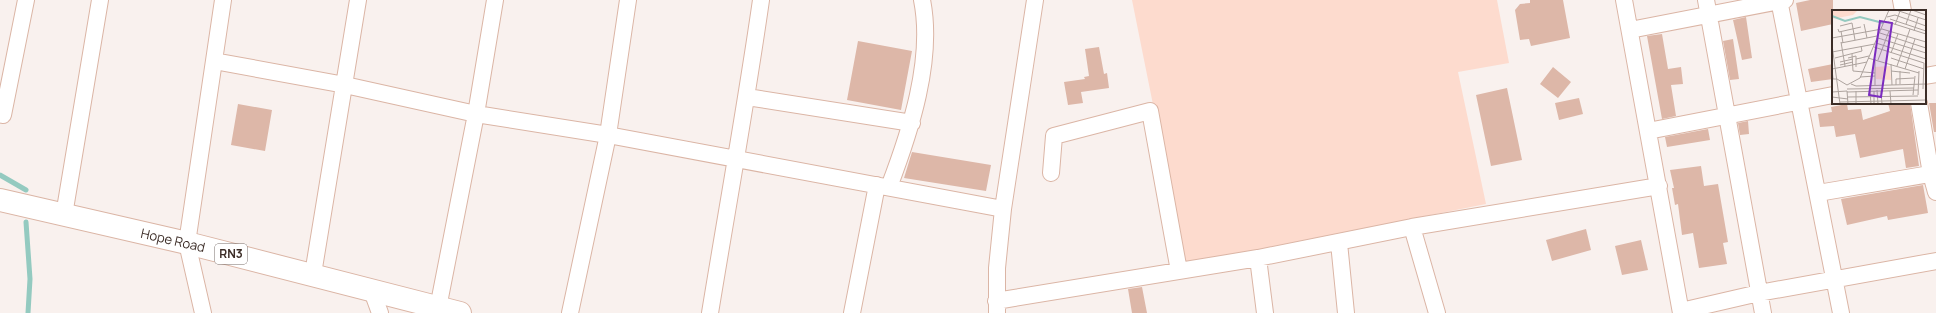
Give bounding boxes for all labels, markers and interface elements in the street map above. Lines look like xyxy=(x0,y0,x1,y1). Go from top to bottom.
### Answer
inset map xyxy=(1832,10,1926,104)
street label: Hope Road xyxy=(139,224,207,256)
road number: RN3 xyxy=(215,244,247,264)

